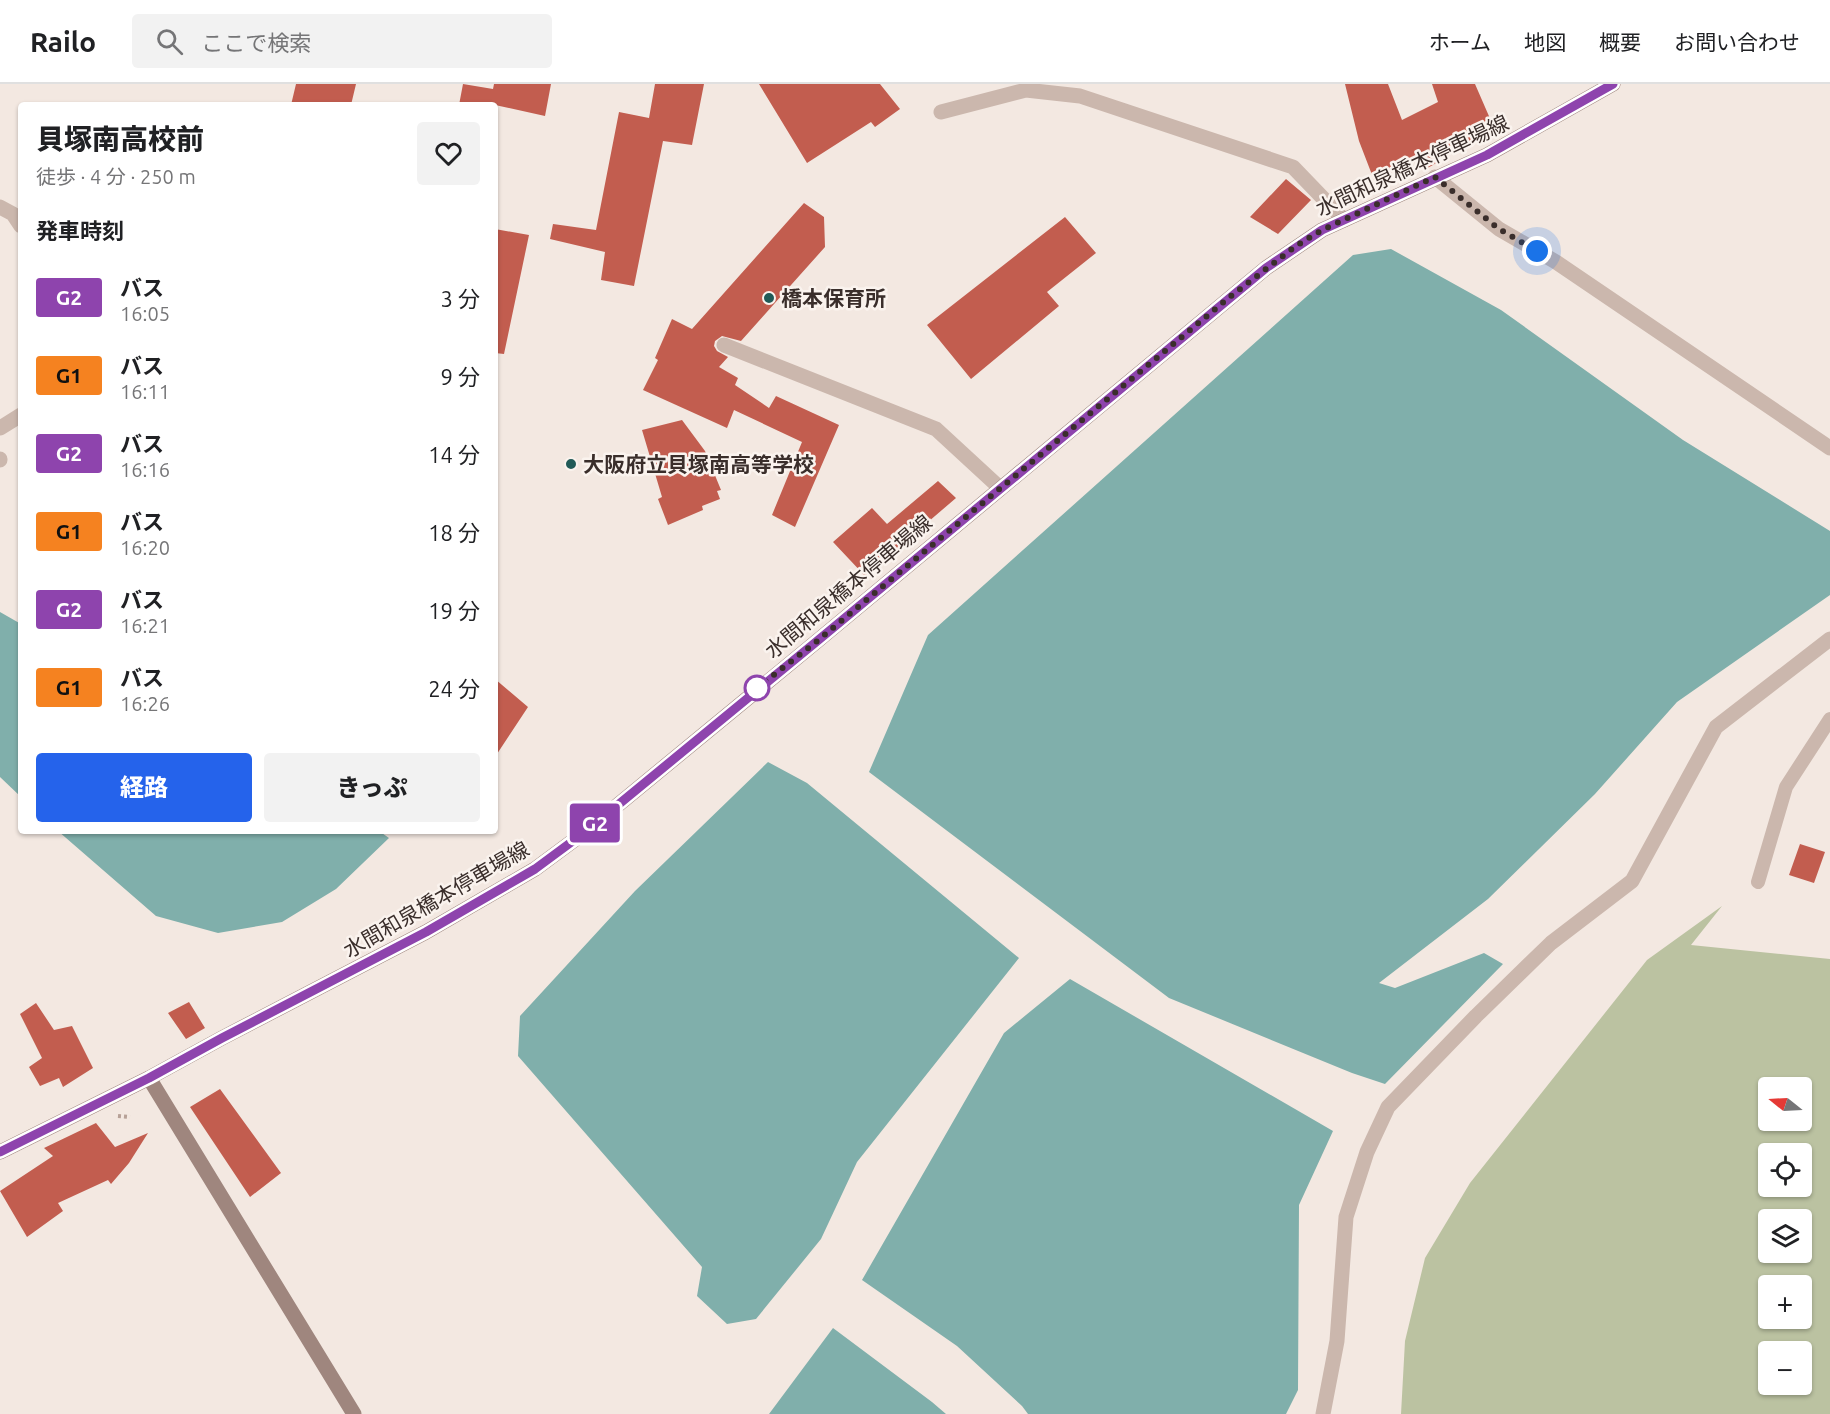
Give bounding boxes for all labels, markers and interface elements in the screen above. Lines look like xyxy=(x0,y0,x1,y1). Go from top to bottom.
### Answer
search box xyxy=(132,14,552,68)
icon: search xyxy=(153,25,186,58)
text: Railo xyxy=(30,26,96,57)
text: ここで検索 xyxy=(201,30,311,55)
text: ホーム xyxy=(1429,30,1491,54)
text: 地図 xyxy=(1524,30,1566,54)
text: 概要 xyxy=(1599,30,1641,54)
text: お問い合わせ xyxy=(1674,30,1800,54)
street label: 水間和泉橋本停車場線 xyxy=(1312,110,1512,220)
button: heart xyxy=(417,122,480,185)
text: 貝塚南高校前 xyxy=(36,123,204,154)
text: 徒歩 · 4 分 · 250 m xyxy=(36,165,196,188)
text: 発車時刻 xyxy=(36,218,124,243)
your location xyxy=(1522,236,1552,266)
text: バス xyxy=(120,275,164,300)
text: G2 xyxy=(56,285,82,309)
text: 3 分 xyxy=(441,286,480,311)
place label: 橋本保育所 xyxy=(781,286,886,310)
marker: 橋本保育所 xyxy=(762,291,776,305)
text: 16:05 xyxy=(120,302,170,325)
text: バス xyxy=(120,353,164,378)
text: G1 xyxy=(56,363,82,387)
text: 9 分 xyxy=(441,364,480,389)
text: 16:11 xyxy=(120,380,170,403)
text: バス xyxy=(120,431,164,456)
text: G2 xyxy=(56,441,82,465)
text: 14 分 xyxy=(428,442,480,467)
place label: 大阪府立貝塚南高等学校 xyxy=(583,452,814,476)
marker: 大阪府立貝塚南高等学校 xyxy=(564,457,578,471)
text: 16:16 xyxy=(120,458,170,481)
text: バス xyxy=(120,509,164,534)
street label: 水間和泉橋本停車場線 xyxy=(760,509,936,663)
text: G1 xyxy=(56,519,82,543)
text: 18 分 xyxy=(428,520,480,545)
text: 16:20 xyxy=(120,536,170,559)
text: バス xyxy=(120,587,164,612)
text: G2 xyxy=(56,597,82,621)
text: 19 分 xyxy=(428,598,480,623)
text: 16:21 xyxy=(120,614,170,637)
text: バス xyxy=(120,665,164,690)
text: G1 xyxy=(56,675,82,699)
unlabelled marker xyxy=(744,675,770,701)
text: 24 分 xyxy=(428,676,480,701)
text: 16:26 xyxy=(120,692,170,715)
button: 経路 xyxy=(36,753,252,822)
button: きっぷ xyxy=(264,753,480,822)
line badge: G2 xyxy=(568,804,622,842)
text: G2 xyxy=(582,811,608,835)
street label: 水間和泉橋本停車場線 xyxy=(339,836,533,962)
north arrow xyxy=(1758,1077,1812,1131)
map controls xyxy=(1758,1077,1812,1395)
button: locate xyxy=(1758,1143,1812,1197)
button: layers xyxy=(1758,1209,1812,1263)
button: + xyxy=(1758,1275,1812,1329)
button: − xyxy=(1758,1341,1812,1395)

